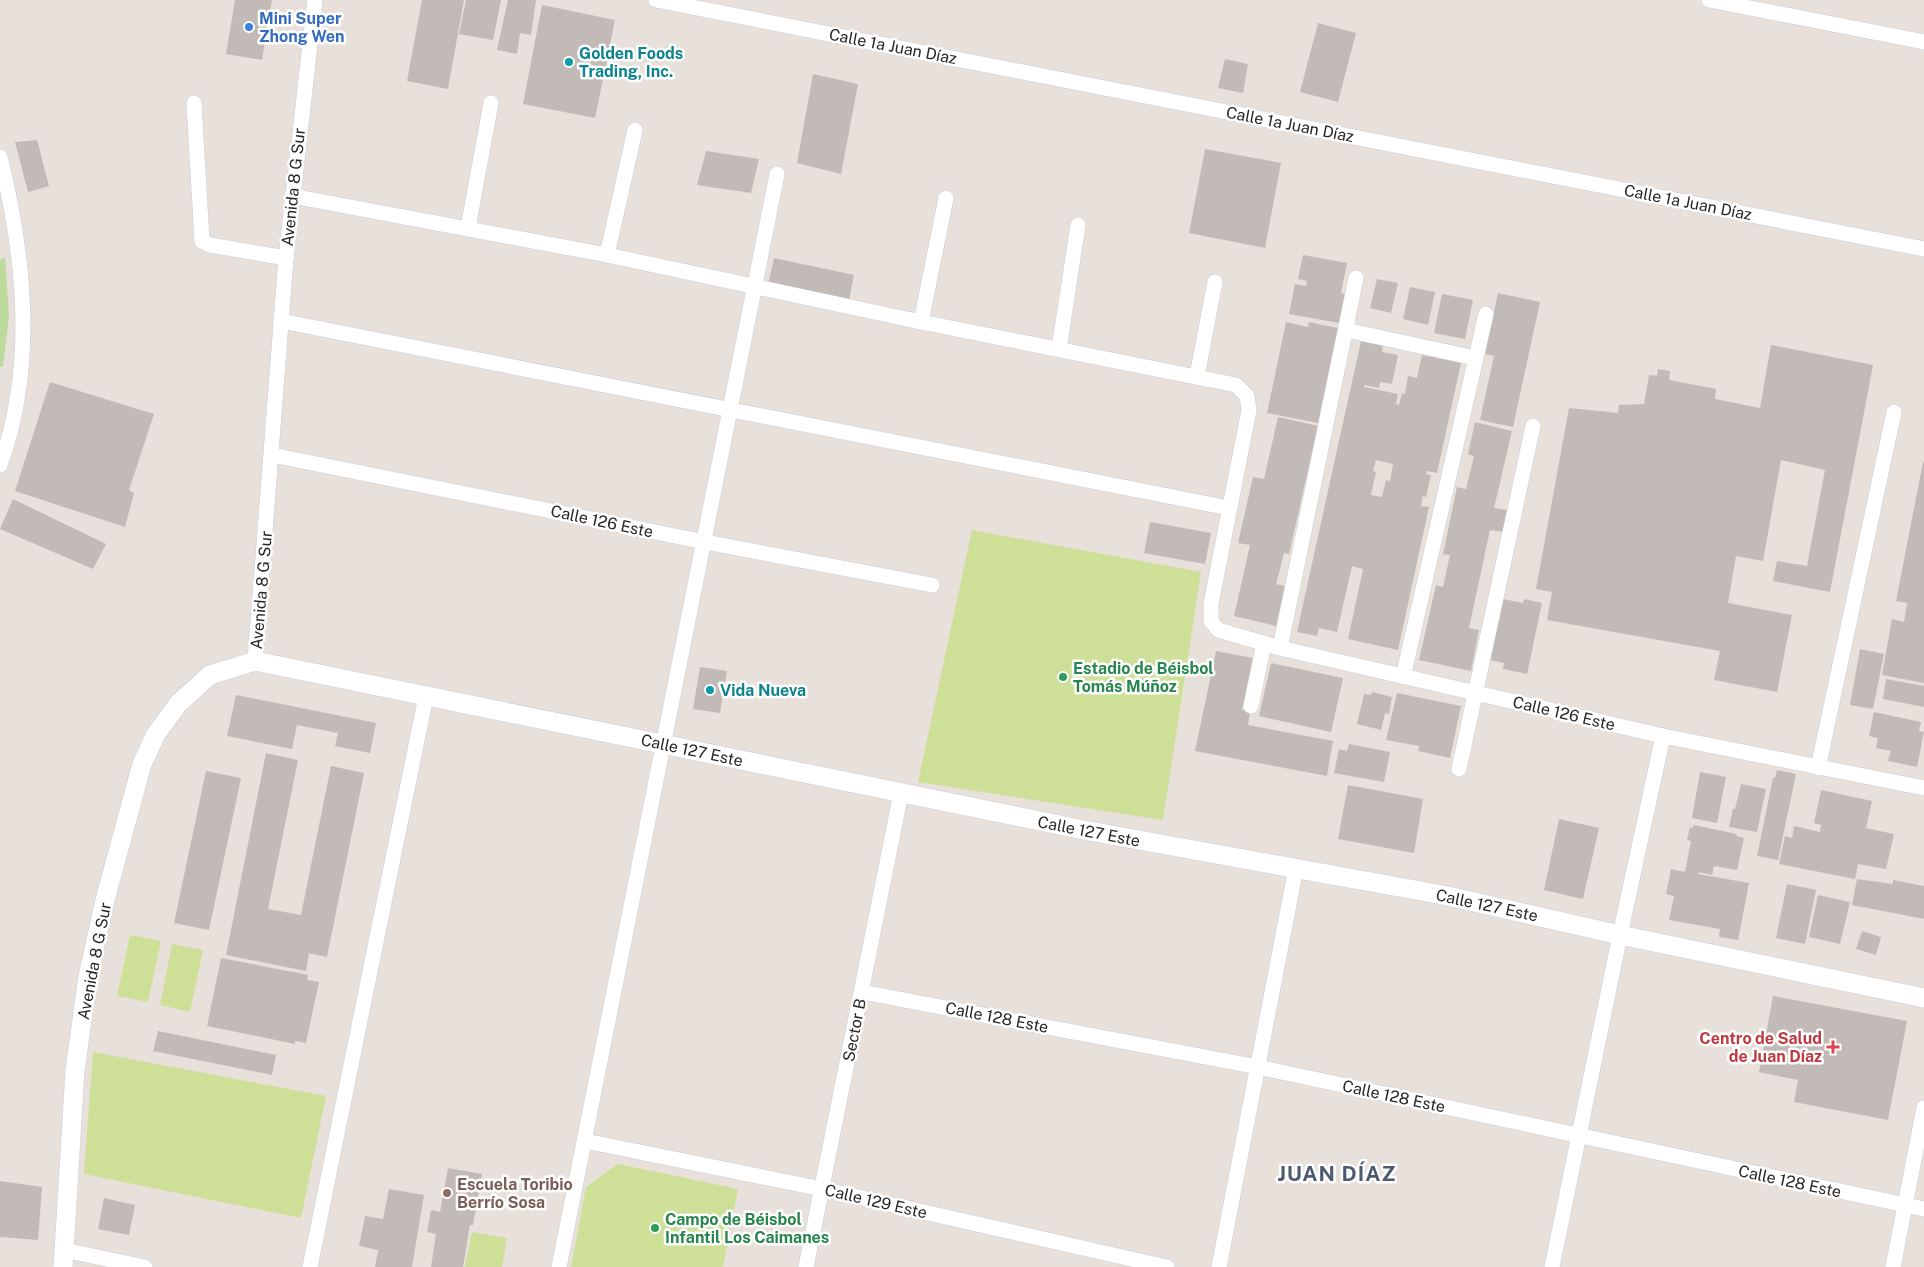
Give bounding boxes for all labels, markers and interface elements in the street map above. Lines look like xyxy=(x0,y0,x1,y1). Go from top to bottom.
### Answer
place label: Mini Super Zhong Wen xyxy=(259,9,344,46)
marker: Mini Super Zhong Wen xyxy=(243,21,255,33)
street label: Calle 1a Juan Díaz xyxy=(827,25,959,68)
place label: Golden Foods Trading, Inc. xyxy=(579,44,683,81)
marker: Golden Foods Trading, Inc. xyxy=(563,56,575,68)
street label: Calle 1a Juan Díaz xyxy=(1224,103,1356,146)
street label: Avenida 8 G Sur xyxy=(278,127,309,247)
street label: Calle 1a Juan Díaz xyxy=(1622,181,1754,224)
street label: Calle 126 Este xyxy=(549,501,655,542)
street label: Avenida 8 G Sur xyxy=(247,530,276,650)
place label: Estadio de Béisbol Tomás Múñoz xyxy=(1073,659,1214,696)
marker: Estadio de Béisbol Tomás Múñoz xyxy=(1057,671,1069,683)
place label: Vida Nueva xyxy=(720,681,806,700)
marker: Vida Nueva xyxy=(704,684,716,696)
street label: Calle 126 Este xyxy=(1511,692,1617,734)
street label: Calle 127 Este xyxy=(639,730,745,771)
street label: Calle 127 Este xyxy=(1036,812,1142,851)
street label: Calle 127 Este xyxy=(1434,885,1540,926)
street label: Avenida 8 G Sur xyxy=(74,901,115,1021)
street label: Sector B xyxy=(839,997,870,1063)
street label: Calle 128 Este xyxy=(944,998,1050,1037)
place label: Centro de Salud de Juan Díaz xyxy=(1699,1029,1822,1066)
marker: Centro de Salud de Juan Díaz xyxy=(1826,1040,1840,1054)
street label: Calle 128 Este xyxy=(1341,1076,1447,1117)
district label: JUAN DÍAZ xyxy=(1277,1161,1397,1186)
street label: Calle 128 Este xyxy=(1737,1161,1843,1202)
place label: Escuela Toribio Berrío Sosa xyxy=(457,1175,573,1212)
street label: Calle 129 Este xyxy=(823,1180,929,1222)
marker: Escuela Toribio Berrío Sosa xyxy=(441,1187,453,1199)
place label: Campo de Béisbol Infantil Los Caimanes xyxy=(665,1210,829,1247)
marker: Campo de Béisbol Infantil Los Caimanes xyxy=(649,1222,661,1234)

